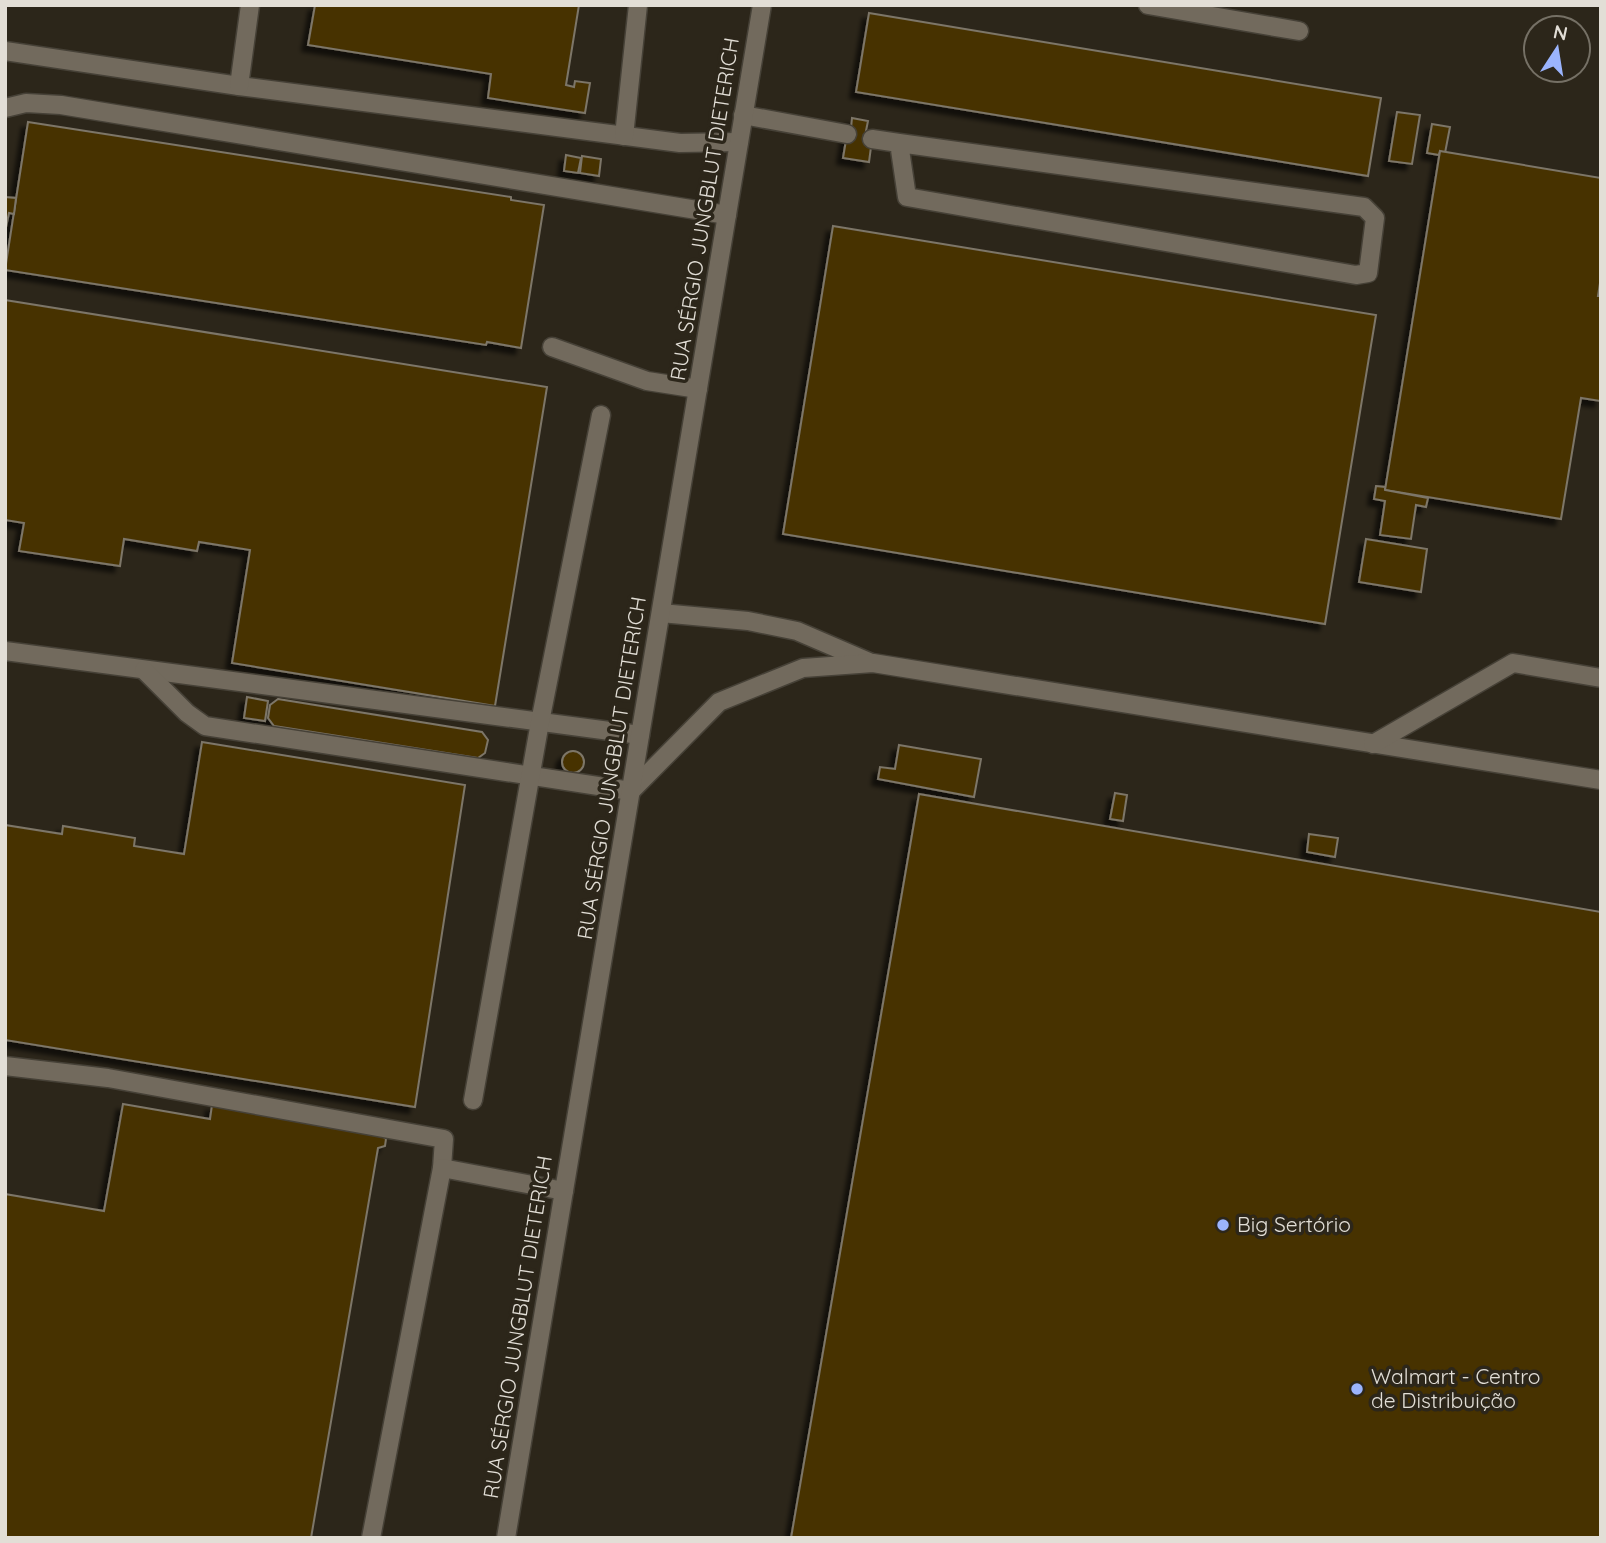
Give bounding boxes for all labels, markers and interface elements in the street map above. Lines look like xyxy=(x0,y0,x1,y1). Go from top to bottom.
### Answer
north arrow xyxy=(1522,14,1592,84)
text: N xyxy=(1551,19,1570,46)
street label: RUA SÉRGIO JUNGBLUT DIETERICH xyxy=(664,35,744,382)
street label: RUA SÉRGIO JUNGBLUT DIETERICH xyxy=(571,594,651,941)
street label: RUA SÉRGIO JUNGBLUT DIETERICH xyxy=(477,1153,557,1500)
place label: Big Sertório xyxy=(1237,1211,1351,1237)
marker: Big Sertório xyxy=(1215,1217,1231,1233)
place label: Walmart - Centro de Distribuição xyxy=(1371,1363,1541,1413)
marker: Walmart - Centro de Distribuição xyxy=(1349,1381,1365,1397)

